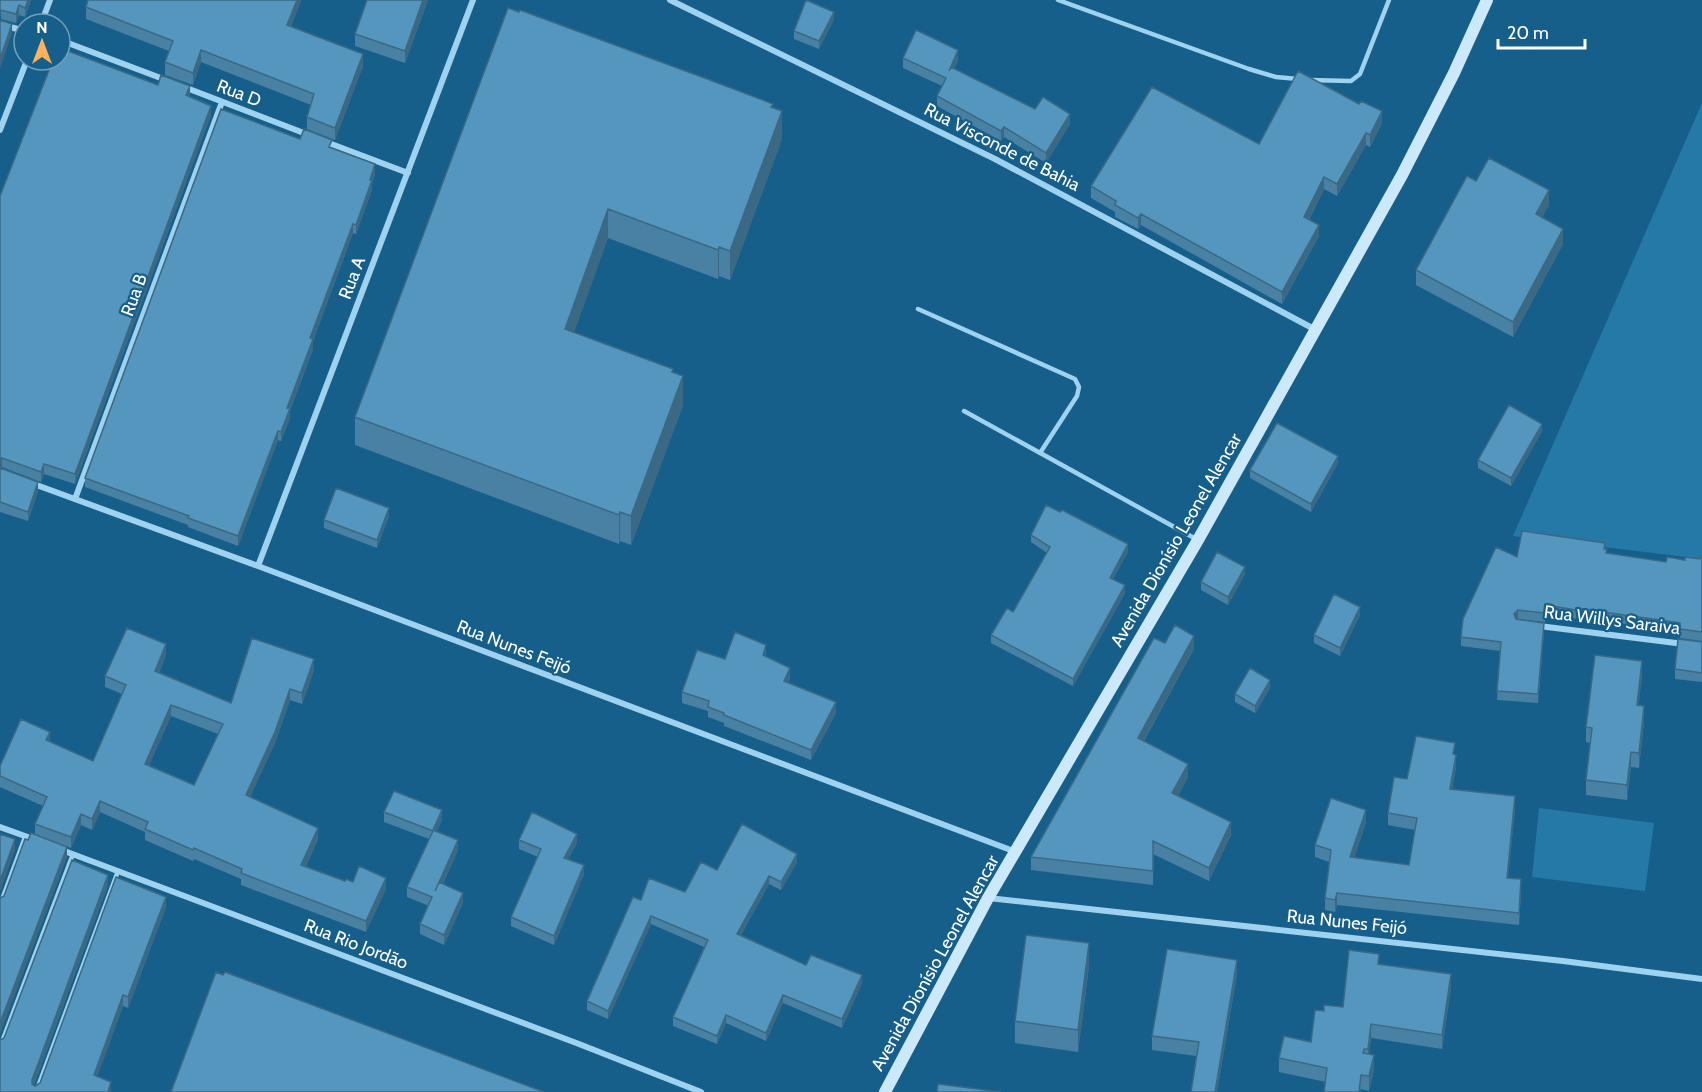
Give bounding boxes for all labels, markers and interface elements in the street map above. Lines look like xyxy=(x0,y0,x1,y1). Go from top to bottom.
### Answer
north arrow xyxy=(12,12,72,72)
scale bar xyxy=(1498,12,1585,50)
text: N xyxy=(36,18,48,37)
text: 20 m xyxy=(1507,22,1549,44)
street label: Rua D xyxy=(214,75,264,111)
street label: Rua Visconde de Bahia xyxy=(920,98,1084,196)
street label: Rua A xyxy=(334,254,370,302)
street label: Rua B xyxy=(116,271,152,319)
street label: Avenida Dionísio Leonel Alencar xyxy=(1106,429,1246,651)
street label: Rua Willys Saraiva xyxy=(1543,601,1682,639)
street label: Rua Nunes Feijó xyxy=(454,615,574,679)
street label: Avenida Dionísio Leonel Alencar xyxy=(866,851,1004,1075)
street label: Rua Nunes Feijó xyxy=(1286,905,1408,939)
street label: Rua Rio Jordão xyxy=(301,914,411,974)

